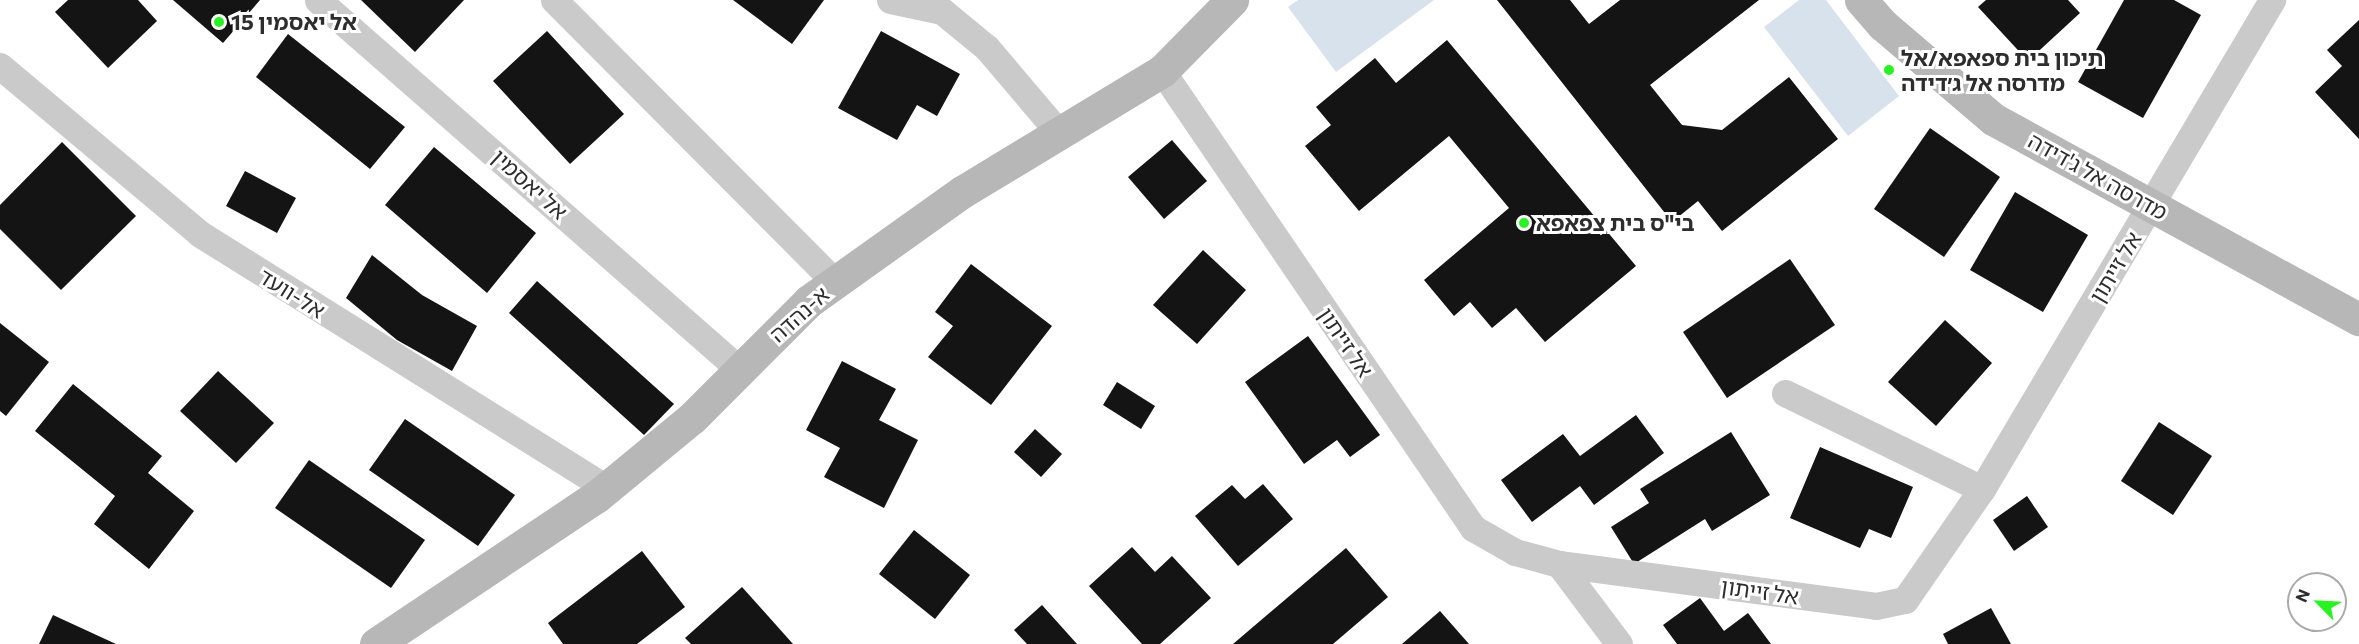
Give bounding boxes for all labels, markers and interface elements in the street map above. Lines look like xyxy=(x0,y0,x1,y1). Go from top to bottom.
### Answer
place label: אל יאסמין 15 xyxy=(231,9,357,35)
marker: אל יאסמין 15 xyxy=(212,15,226,29)
place label: תיכון בית ספאפא/אל מדרסה אל ג׳דידה xyxy=(1901,44,2103,96)
marker: תיכון בית ספאפא/אל מדרסה אל ג׳דידה xyxy=(1882,63,1896,77)
street label: מדרסה אל ג'דידה xyxy=(2024,127,2172,225)
street label: אל יאסמין xyxy=(487,143,573,225)
place label: בי"ס בית צפאפא xyxy=(1536,210,1695,236)
marker: בי"ס בית צפאפא xyxy=(1517,216,1531,230)
street label: אל זייתון xyxy=(2084,227,2146,307)
street label: אל-וועד xyxy=(254,263,330,323)
street label: א-נהדה xyxy=(764,281,834,347)
street label: אל זייתון xyxy=(1313,302,1379,382)
street label: אל זייתון xyxy=(1719,572,1801,610)
north arrow xyxy=(2287,572,2347,632)
text: N xyxy=(2291,586,2313,605)

